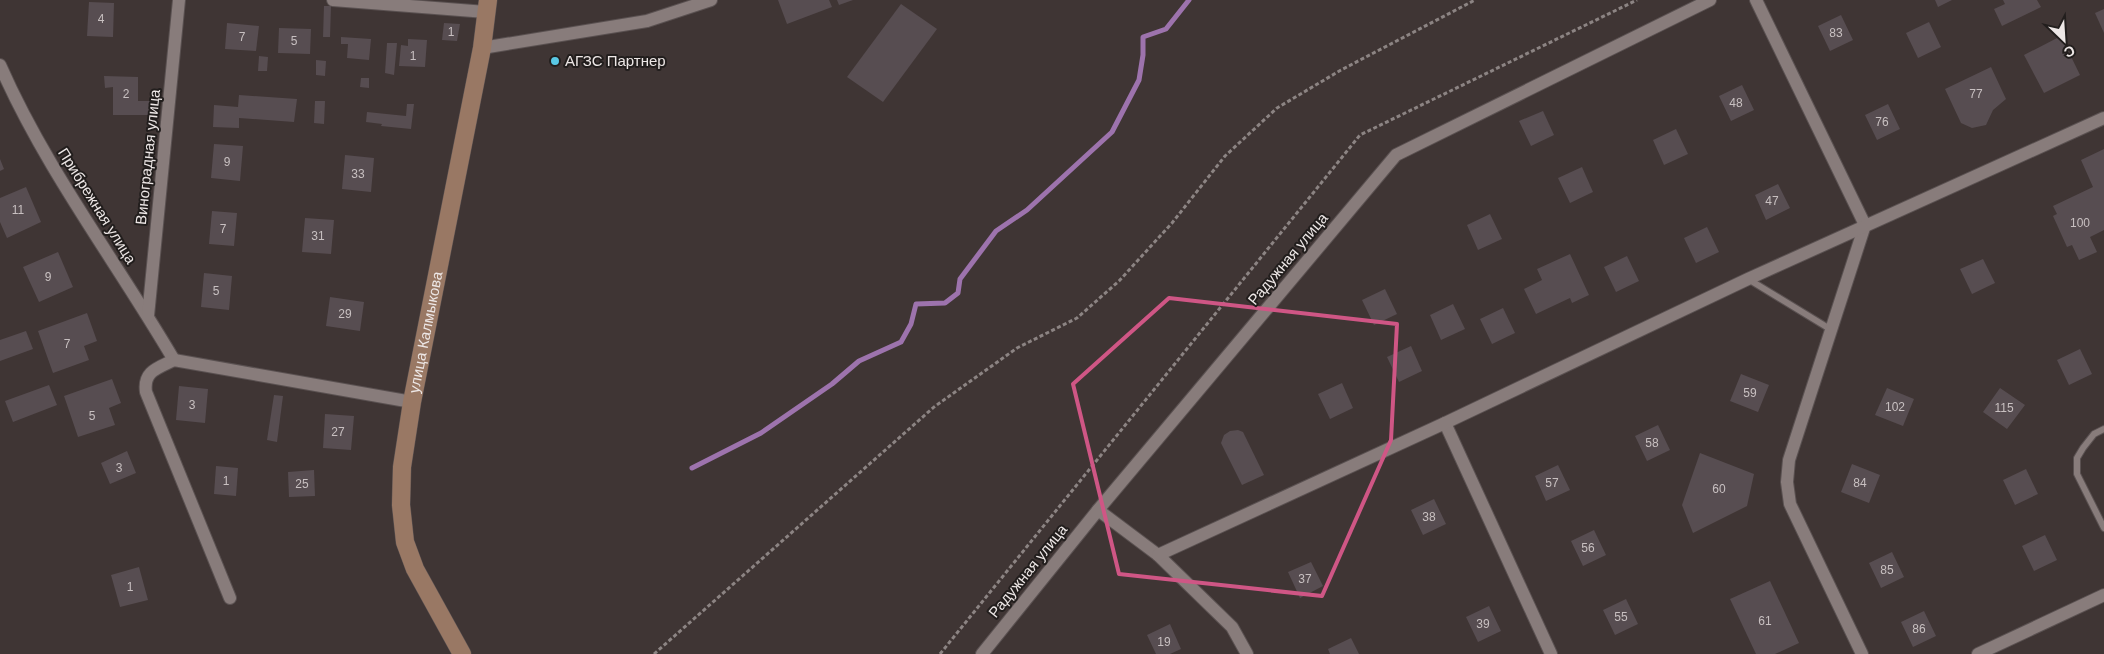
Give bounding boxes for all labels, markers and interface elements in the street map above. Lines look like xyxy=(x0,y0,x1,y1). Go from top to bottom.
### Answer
house number: 4 xyxy=(98,12,105,26)
north arrow xyxy=(2039,15,2089,65)
house number: 1 xyxy=(448,25,455,39)
house number: 83 xyxy=(1829,26,1843,40)
house number: 7 xyxy=(239,30,246,44)
house number: 5 xyxy=(291,34,298,48)
text: С xyxy=(2062,42,2077,61)
house number: 1 xyxy=(410,49,417,63)
place label: АГЗС Партнер xyxy=(565,52,666,69)
marker: АГЗС Партнер xyxy=(549,55,561,67)
house number: 2 xyxy=(123,87,130,101)
house number: 77 xyxy=(1969,87,1983,101)
street label: Виноградная улица xyxy=(132,88,163,226)
house number: 48 xyxy=(1729,96,1743,110)
house number: 76 xyxy=(1875,115,1889,129)
street label: Прибрежная улица xyxy=(55,145,140,267)
house number: 9 xyxy=(224,155,231,169)
house number: 33 xyxy=(351,167,365,181)
house number: 47 xyxy=(1765,194,1779,208)
house number: 11 xyxy=(12,203,25,217)
street label: Радужная улица xyxy=(1244,209,1331,308)
house number: 100 xyxy=(2070,216,2090,230)
house number: 7 xyxy=(220,222,227,236)
house number: 31 xyxy=(311,229,325,243)
street label: улица Калмыкова xyxy=(405,269,446,394)
house number: 9 xyxy=(45,270,52,284)
house number: 5 xyxy=(213,284,220,298)
house number: 29 xyxy=(338,307,352,321)
house number: 7 xyxy=(64,337,71,351)
house number: 59 xyxy=(1743,386,1757,400)
house number: 3 xyxy=(189,398,196,412)
house number: 102 xyxy=(1885,400,1905,414)
house number: 115 xyxy=(1994,401,2014,415)
house number: 5 xyxy=(89,409,96,423)
house number: 27 xyxy=(331,425,345,439)
house number: 58 xyxy=(1645,436,1659,450)
house number: 3 xyxy=(116,461,123,475)
house number: 1 xyxy=(223,474,230,488)
house number: 57 xyxy=(1545,476,1559,490)
house number: 84 xyxy=(1853,476,1867,490)
house number: 25 xyxy=(295,477,309,491)
house number: 60 xyxy=(1712,482,1726,496)
house number: 38 xyxy=(1422,510,1436,524)
street label: Радужная улица xyxy=(985,520,1071,621)
house number: 56 xyxy=(1581,541,1595,555)
house number: 85 xyxy=(1880,563,1894,577)
house number: 37 xyxy=(1298,572,1312,586)
house number: 1 xyxy=(127,580,134,594)
house number: 55 xyxy=(1614,610,1628,624)
house number: 61 xyxy=(1758,614,1772,628)
house number: 39 xyxy=(1476,617,1490,631)
house number: 86 xyxy=(1912,622,1926,636)
house number: 19 xyxy=(1157,635,1171,649)

